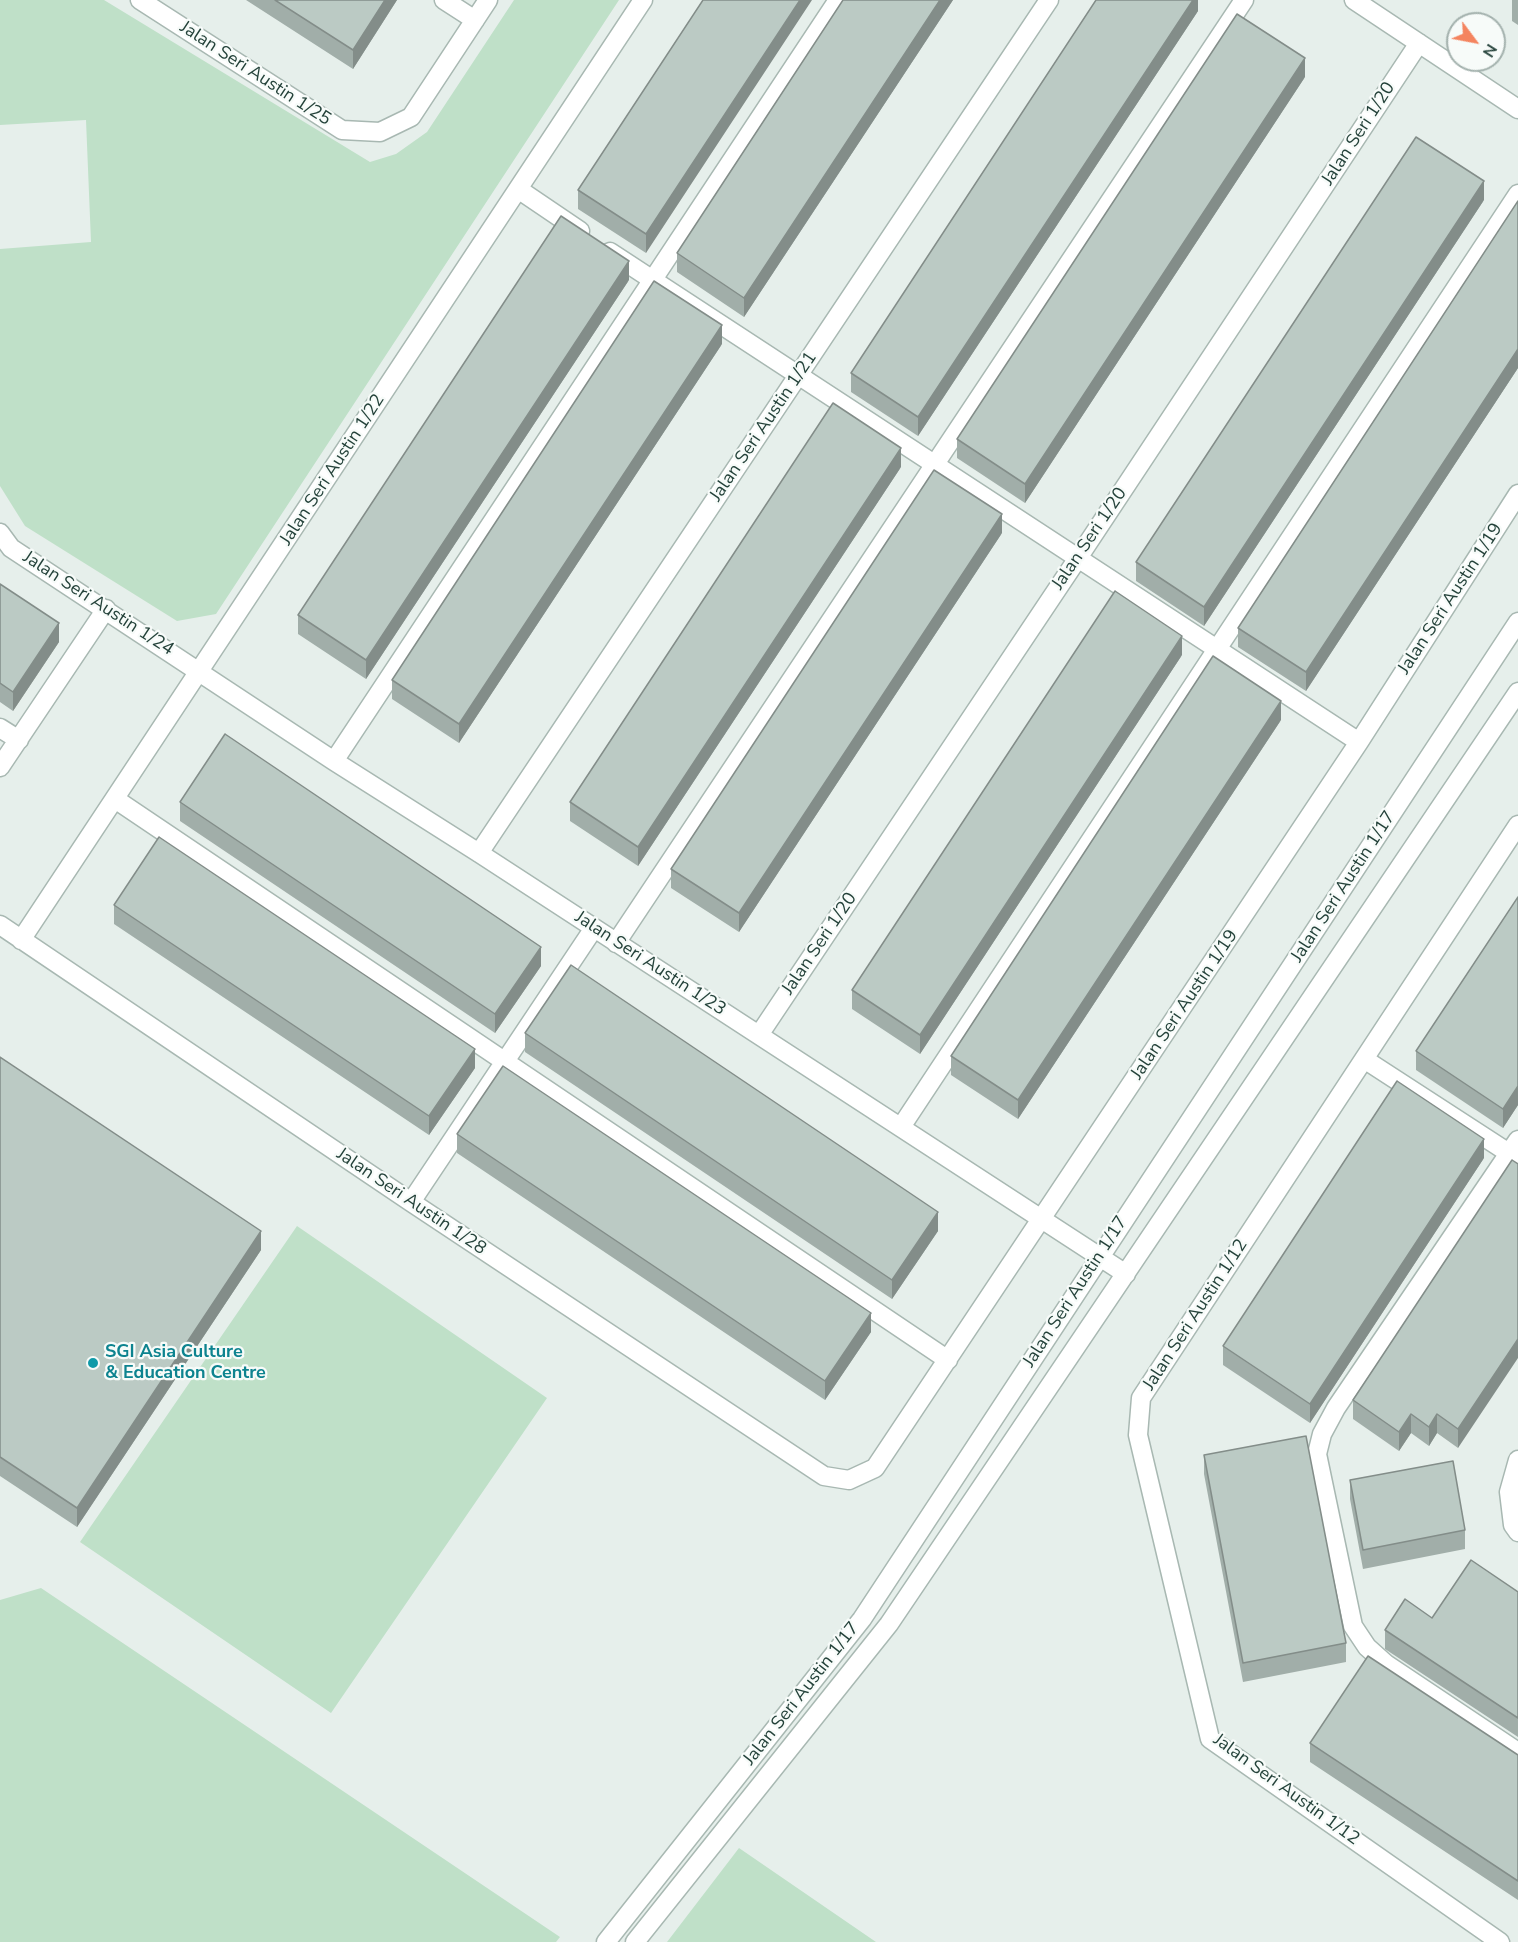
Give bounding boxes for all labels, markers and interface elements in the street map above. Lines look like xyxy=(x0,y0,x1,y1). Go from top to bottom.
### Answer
north arrow xyxy=(1446,12,1506,72)
street label: Jalan Seri Austin 1/25 xyxy=(175,17,335,131)
text: N xyxy=(1477,40,1502,61)
street label: Jalan Seri 1/20 xyxy=(1318,78,1400,190)
street label: Jalan Seri Austin 1/21 xyxy=(706,348,822,506)
street label: Jalan Seri Austin 1/22 xyxy=(276,390,390,550)
street label: Jalan Seri 1/20 xyxy=(1048,484,1132,594)
street label: Jalan Seri Austin 1/19 xyxy=(1394,519,1508,679)
street label: Jalan Seri Austin 1/24 xyxy=(18,547,178,661)
street label: Jalan Seri Austin 1/17 xyxy=(1287,807,1401,967)
street label: Jalan Seri 1/20 xyxy=(778,889,862,999)
street label: Jalan Seri Austin 1/23 xyxy=(570,907,730,1021)
street label: Jalan Seri Austin 1/19 xyxy=(1127,926,1243,1084)
street label: Jalan Seri Austin 1/28 xyxy=(332,1144,490,1260)
street label: Jalan Seri Austin 1/17 xyxy=(1019,1212,1133,1372)
street label: Jalan Seri Austin 1/12 xyxy=(1139,1235,1253,1395)
place label: SGI Asia Culture & Education Centre xyxy=(105,1342,266,1384)
marker: SGI Asia Culture & Education Centre xyxy=(86,1356,100,1370)
street label: Jalan Seri Austin 1/17 xyxy=(739,1618,865,1770)
street label: Jalan Seri Austin 1/12 xyxy=(1209,1730,1363,1850)

